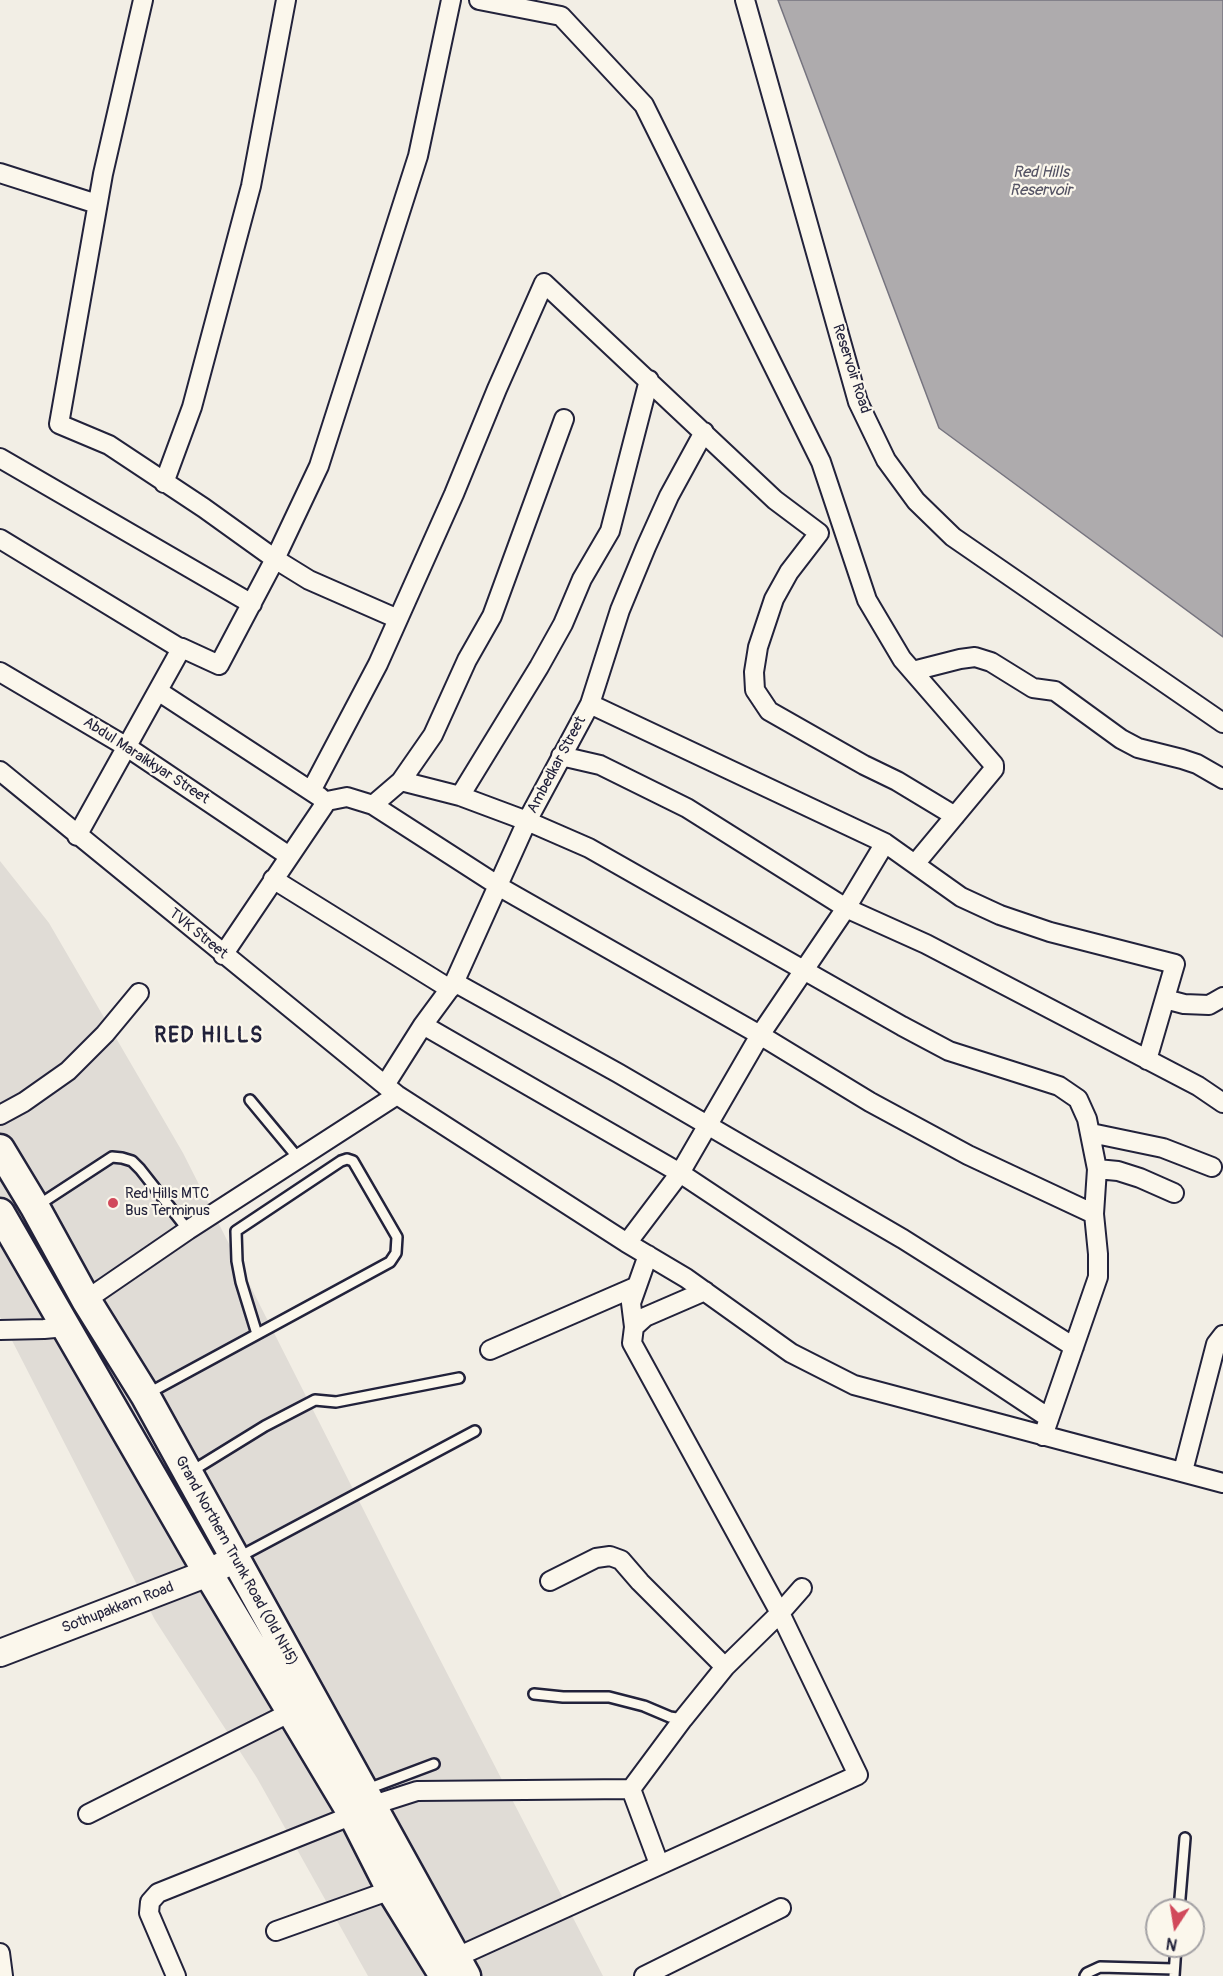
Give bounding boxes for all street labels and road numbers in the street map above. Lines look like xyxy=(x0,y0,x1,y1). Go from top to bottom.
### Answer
street label: Reservoir Road xyxy=(828,322,874,416)
street label: Abdul Maraikkyar Street xyxy=(80,713,212,809)
street label: Ambedkar Street xyxy=(524,713,590,817)
street label: TVK Street xyxy=(165,905,231,963)
street label: Grand Northern Trunk Road (Old NH5) xyxy=(171,1453,301,1669)
street label: Sothupakkam Road xyxy=(59,1578,177,1638)

